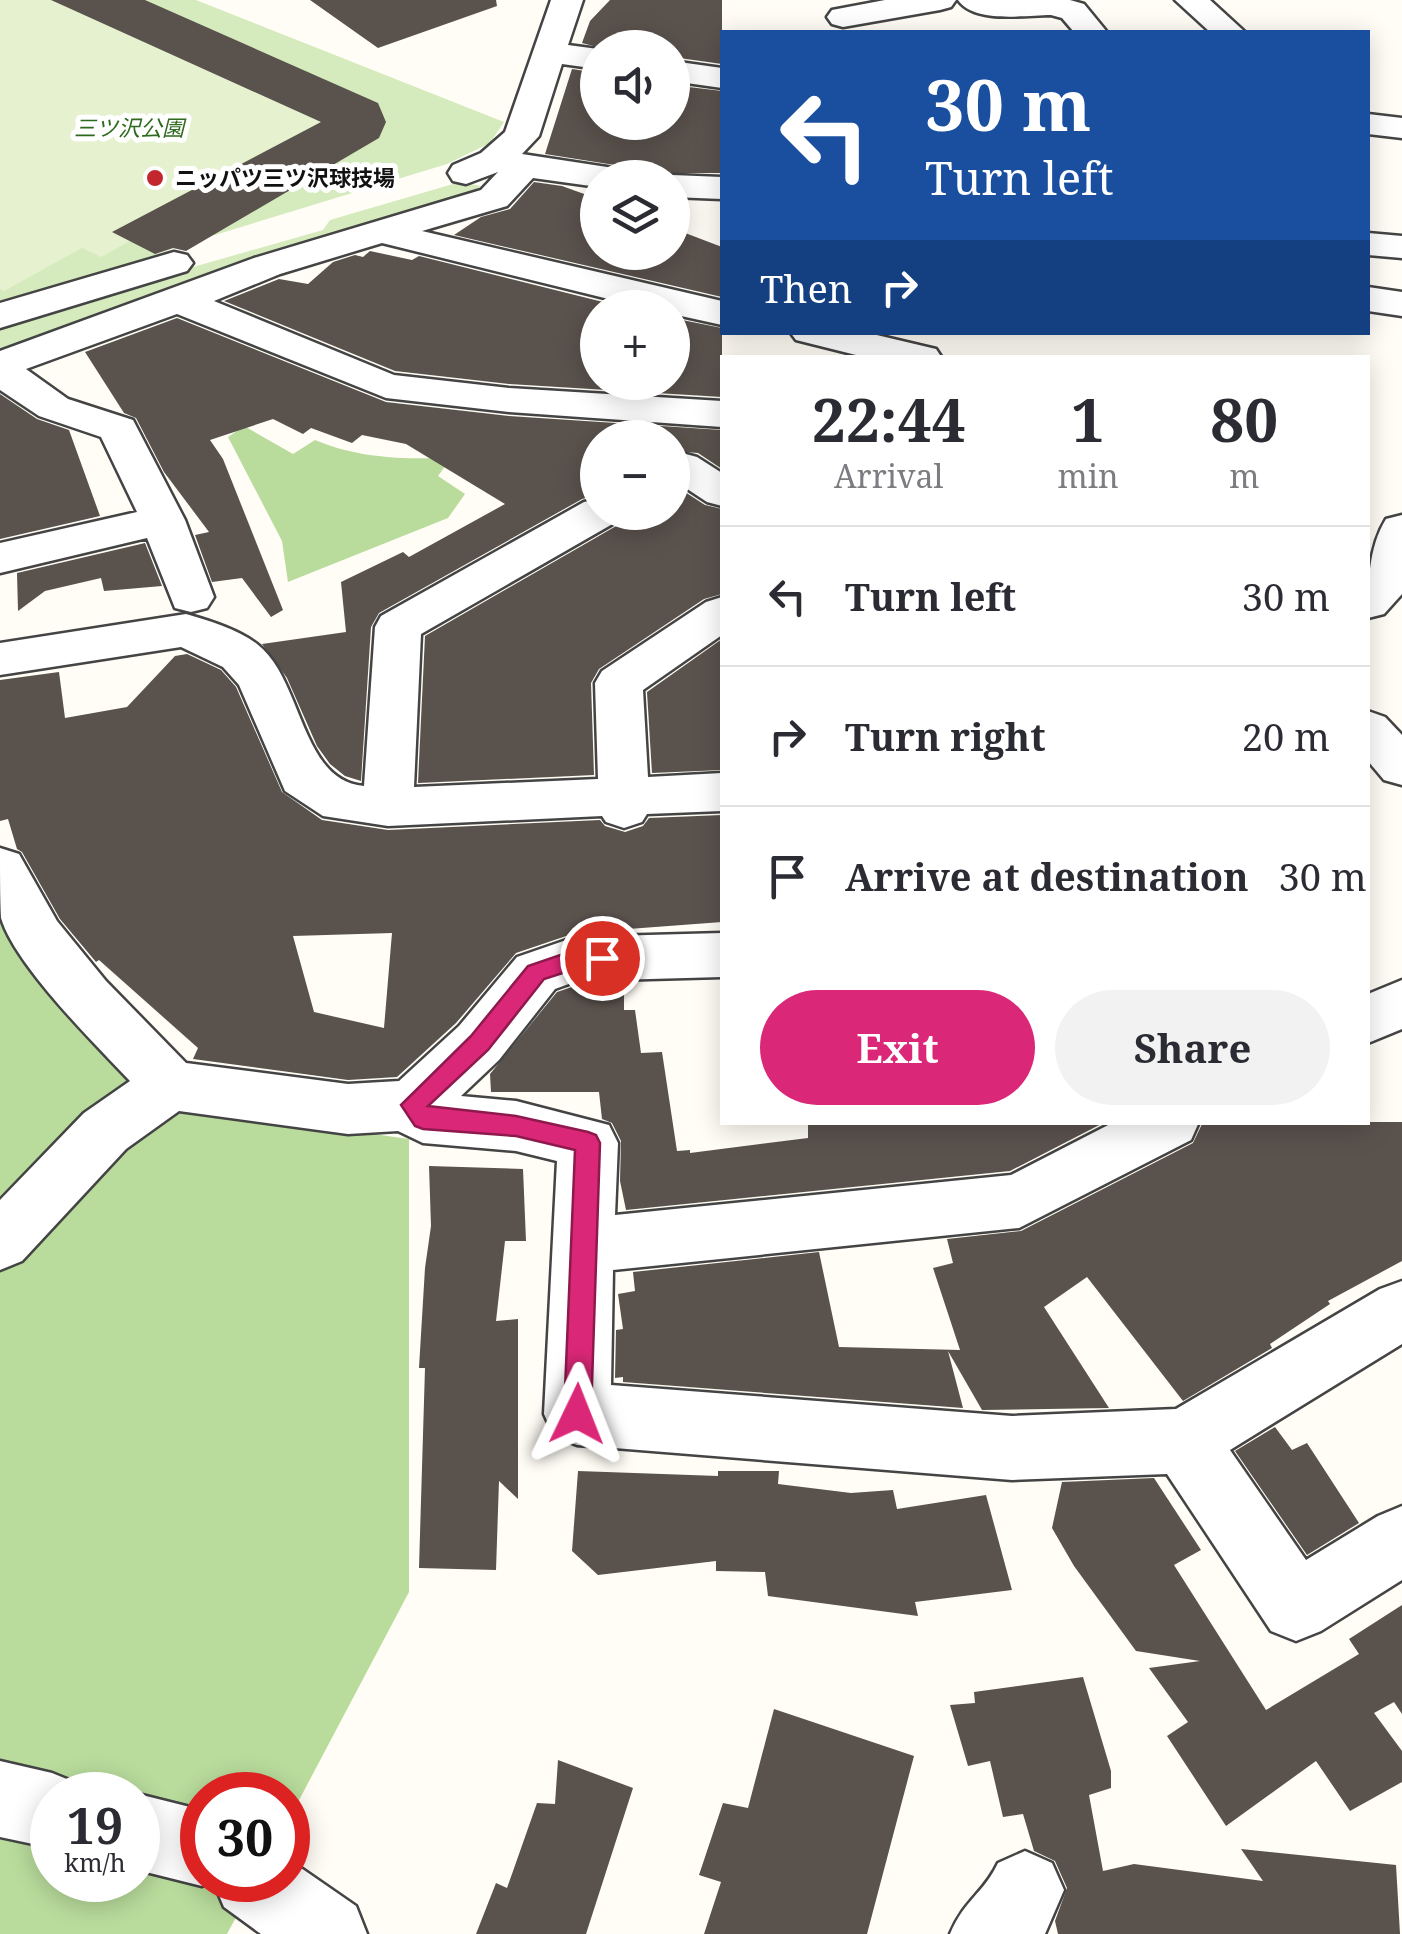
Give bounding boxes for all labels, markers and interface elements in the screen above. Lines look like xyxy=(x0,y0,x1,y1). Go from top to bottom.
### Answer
map controls xyxy=(580,30,690,530)
button: sound xyxy=(580,30,690,140)
text: 30 m xyxy=(925,56,1091,152)
icon: left xyxy=(760,70,890,200)
park label: 三ツ沢公園 xyxy=(74,112,187,142)
text: Turn left xyxy=(925,147,1114,208)
button: layers xyxy=(580,160,690,270)
place label: ニッパツ三ツ沢球技場 xyxy=(175,162,395,192)
marker: ニッパツ三ツ沢球技場 xyxy=(144,167,166,189)
icon: right xyxy=(872,260,927,315)
text: Then xyxy=(760,262,852,314)
button: + xyxy=(580,290,690,400)
text: 22:44 xyxy=(812,378,966,460)
text: 1 xyxy=(1071,378,1105,460)
text: 80 xyxy=(1210,378,1278,460)
button: − xyxy=(580,420,690,530)
text: Arrival xyxy=(834,454,943,497)
text: min xyxy=(1057,454,1119,497)
text: m xyxy=(1229,454,1259,497)
icon: left xyxy=(760,569,815,624)
text: Turn left xyxy=(845,570,1016,622)
text: 30 m xyxy=(1242,570,1330,622)
icon: right xyxy=(760,709,815,764)
text: Turn right xyxy=(845,710,1046,762)
text: 20 m xyxy=(1242,710,1330,762)
icon: arrive xyxy=(760,849,815,904)
text: Arrive at destination xyxy=(845,850,1249,902)
text: 30 m xyxy=(1279,850,1367,902)
pin xyxy=(560,916,645,1001)
icon: arrive xyxy=(575,931,630,986)
button: Exit xyxy=(760,990,1035,1105)
button: Share xyxy=(1055,990,1330,1105)
position arrow xyxy=(525,1362,629,1466)
speed limit sign: 30 xyxy=(180,1772,310,1902)
text: 19 xyxy=(67,1791,123,1859)
text: km/h xyxy=(64,1845,126,1879)

